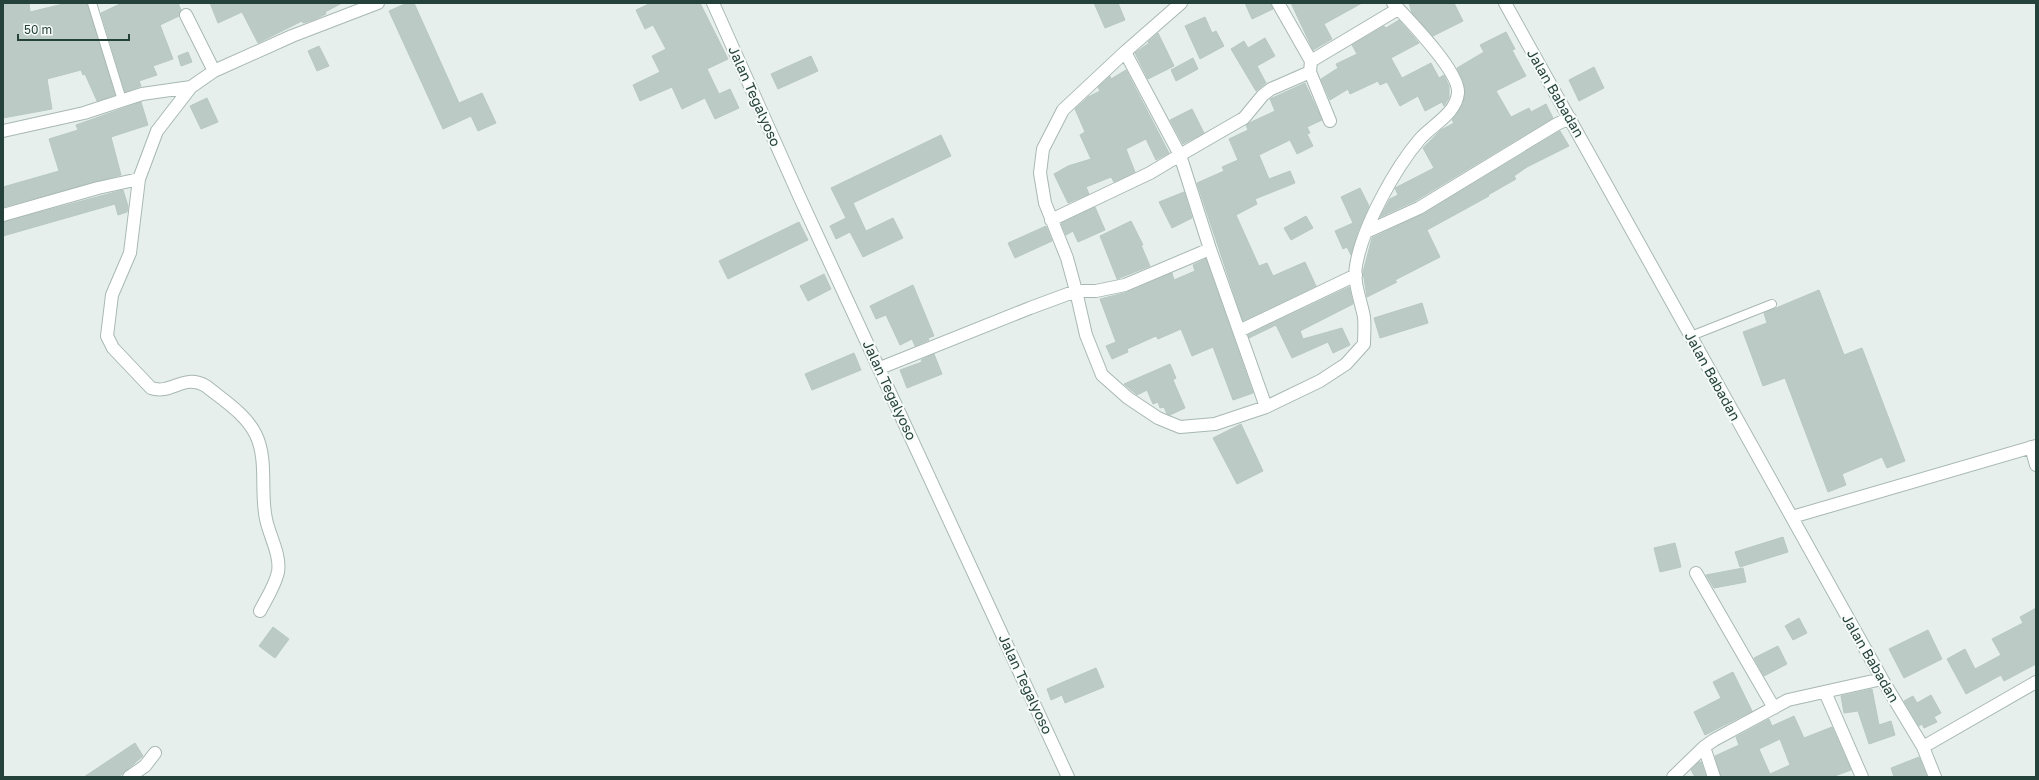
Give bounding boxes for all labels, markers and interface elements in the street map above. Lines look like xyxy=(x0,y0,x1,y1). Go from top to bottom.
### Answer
scale bar xyxy=(18,16,129,42)
text: 50 m xyxy=(24,22,52,37)
street label: Jalan Tegalyoso xyxy=(725,43,785,149)
street label: Jalan Babadan xyxy=(1524,46,1588,140)
street label: Jalan Babadan xyxy=(1682,329,1744,423)
street label: Jalan Tegalyoso xyxy=(859,337,921,443)
street label: Jalan Babadan xyxy=(1839,611,1903,705)
street label: Jalan Tegalyoso xyxy=(995,631,1057,737)

